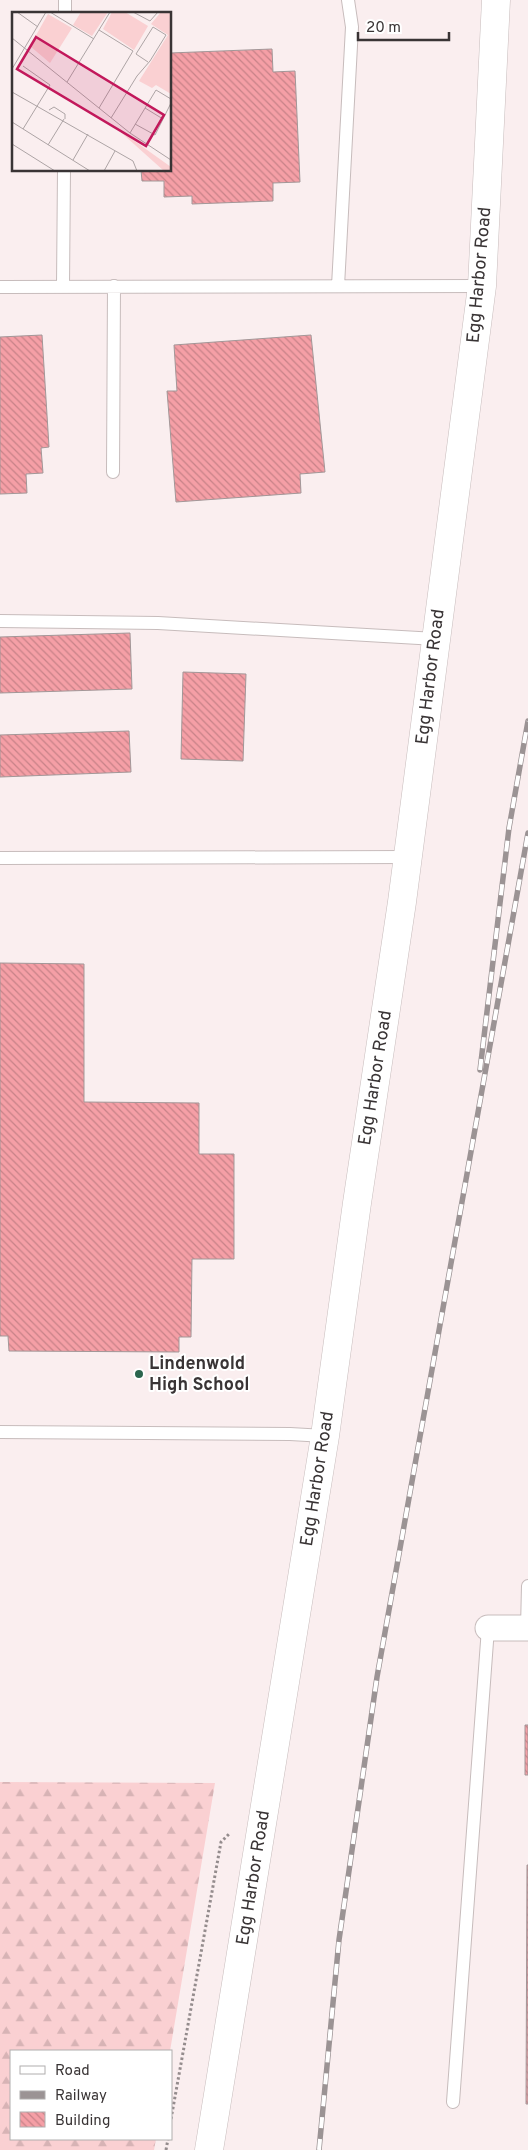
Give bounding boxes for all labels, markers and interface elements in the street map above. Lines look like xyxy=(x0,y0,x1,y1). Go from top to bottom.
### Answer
scale bar xyxy=(358,10,449,42)
inset map xyxy=(12,12,171,171)
text: 20 m xyxy=(366,19,401,38)
street label: Egg Harbor Road xyxy=(463,206,497,344)
street label: Egg Harbor Road xyxy=(411,608,451,746)
street label: Egg Harbor Road xyxy=(354,1009,398,1147)
place label: Lindenwold High School xyxy=(149,1353,250,1397)
marker: Lindenwold High School xyxy=(133,1368,145,1380)
street label: Egg Harbor Road xyxy=(296,1410,340,1548)
street label: Egg Harbor Road xyxy=(232,1809,276,1947)
legend xyxy=(10,2050,172,2140)
text: Road xyxy=(55,2062,90,2081)
text: Railway xyxy=(55,2087,107,2106)
text: Building xyxy=(55,2112,110,2131)

